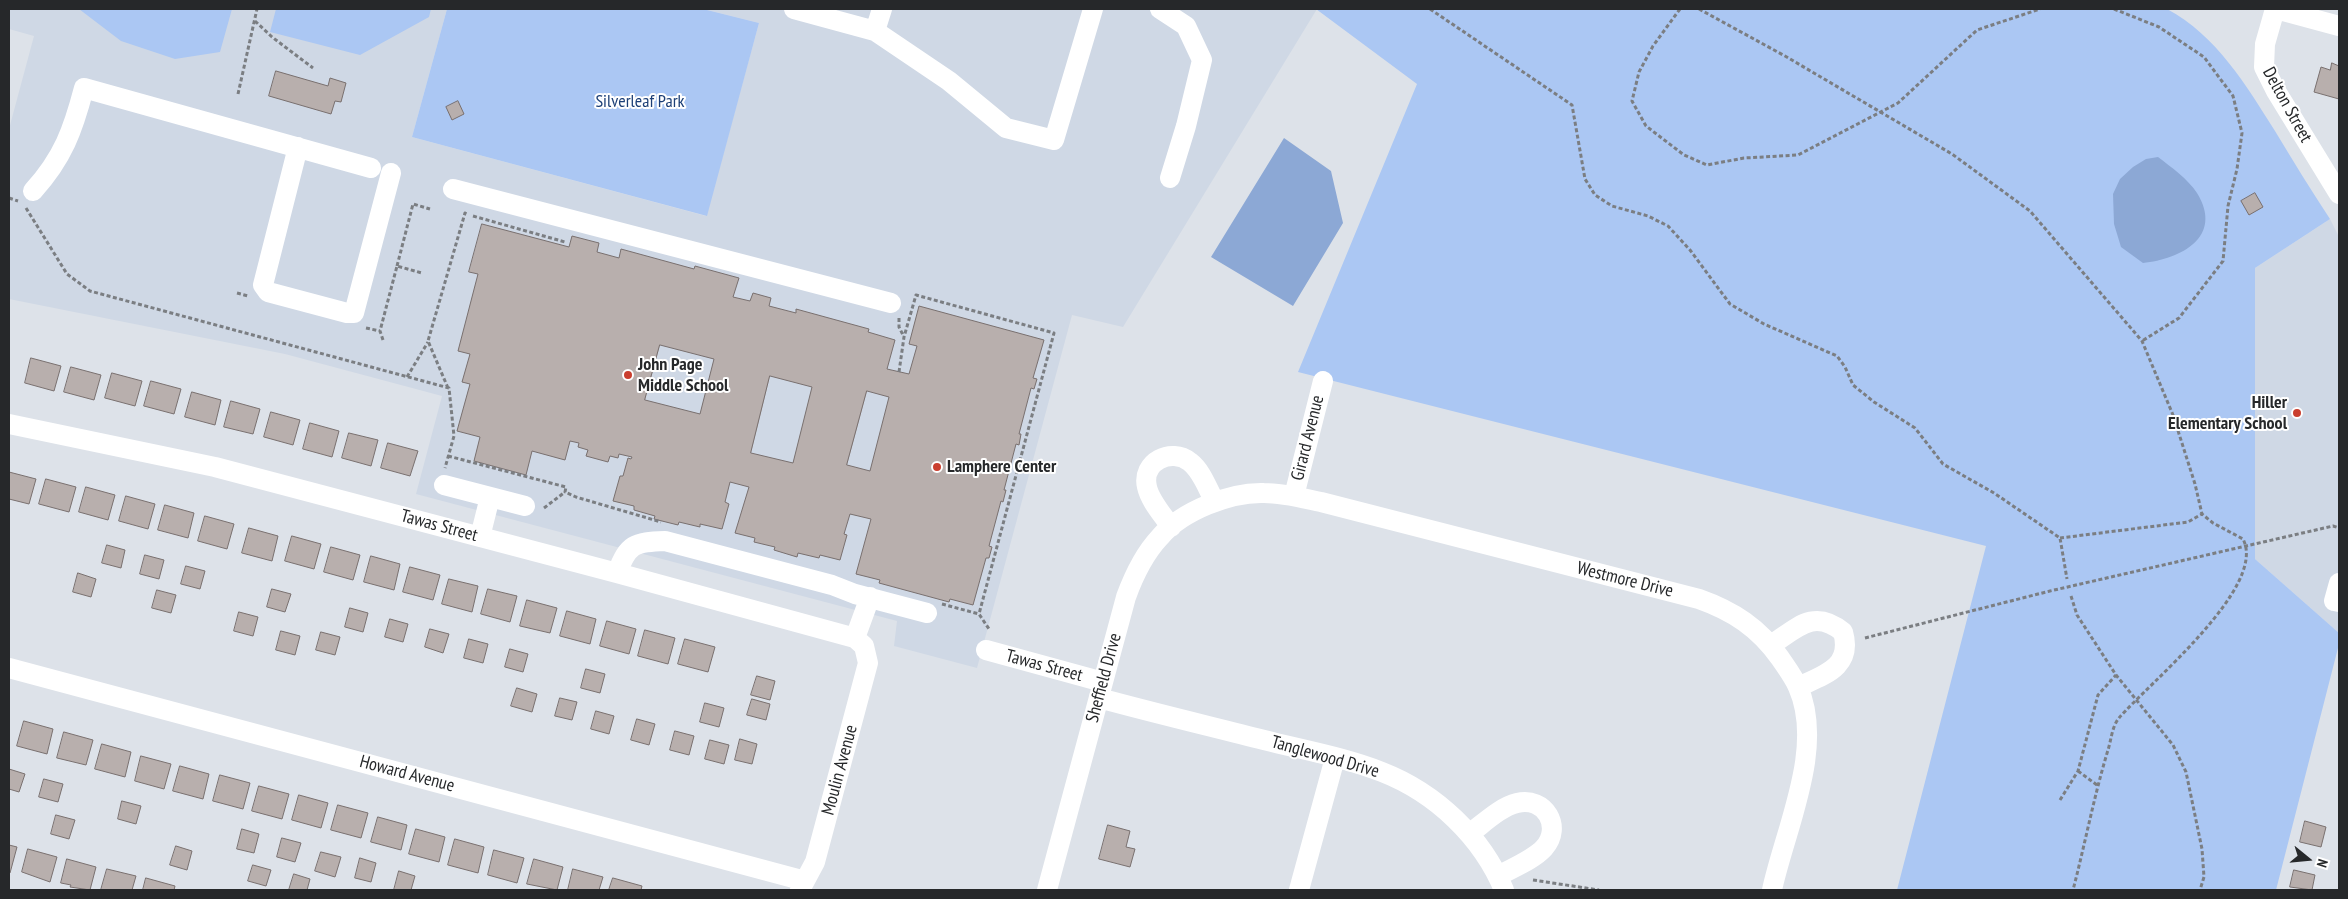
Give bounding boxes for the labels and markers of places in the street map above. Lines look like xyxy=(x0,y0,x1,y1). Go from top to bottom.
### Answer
place label: John Page Middle School xyxy=(638,354,728,396)
marker: John Page Middle School xyxy=(622,369,634,381)
place label: Hiller Elementary School xyxy=(2168,392,2287,434)
marker: Hiller Elementary School xyxy=(2291,407,2303,419)
place label: Lamphere Center xyxy=(947,456,1056,478)
marker: Lamphere Center xyxy=(931,461,943,473)

